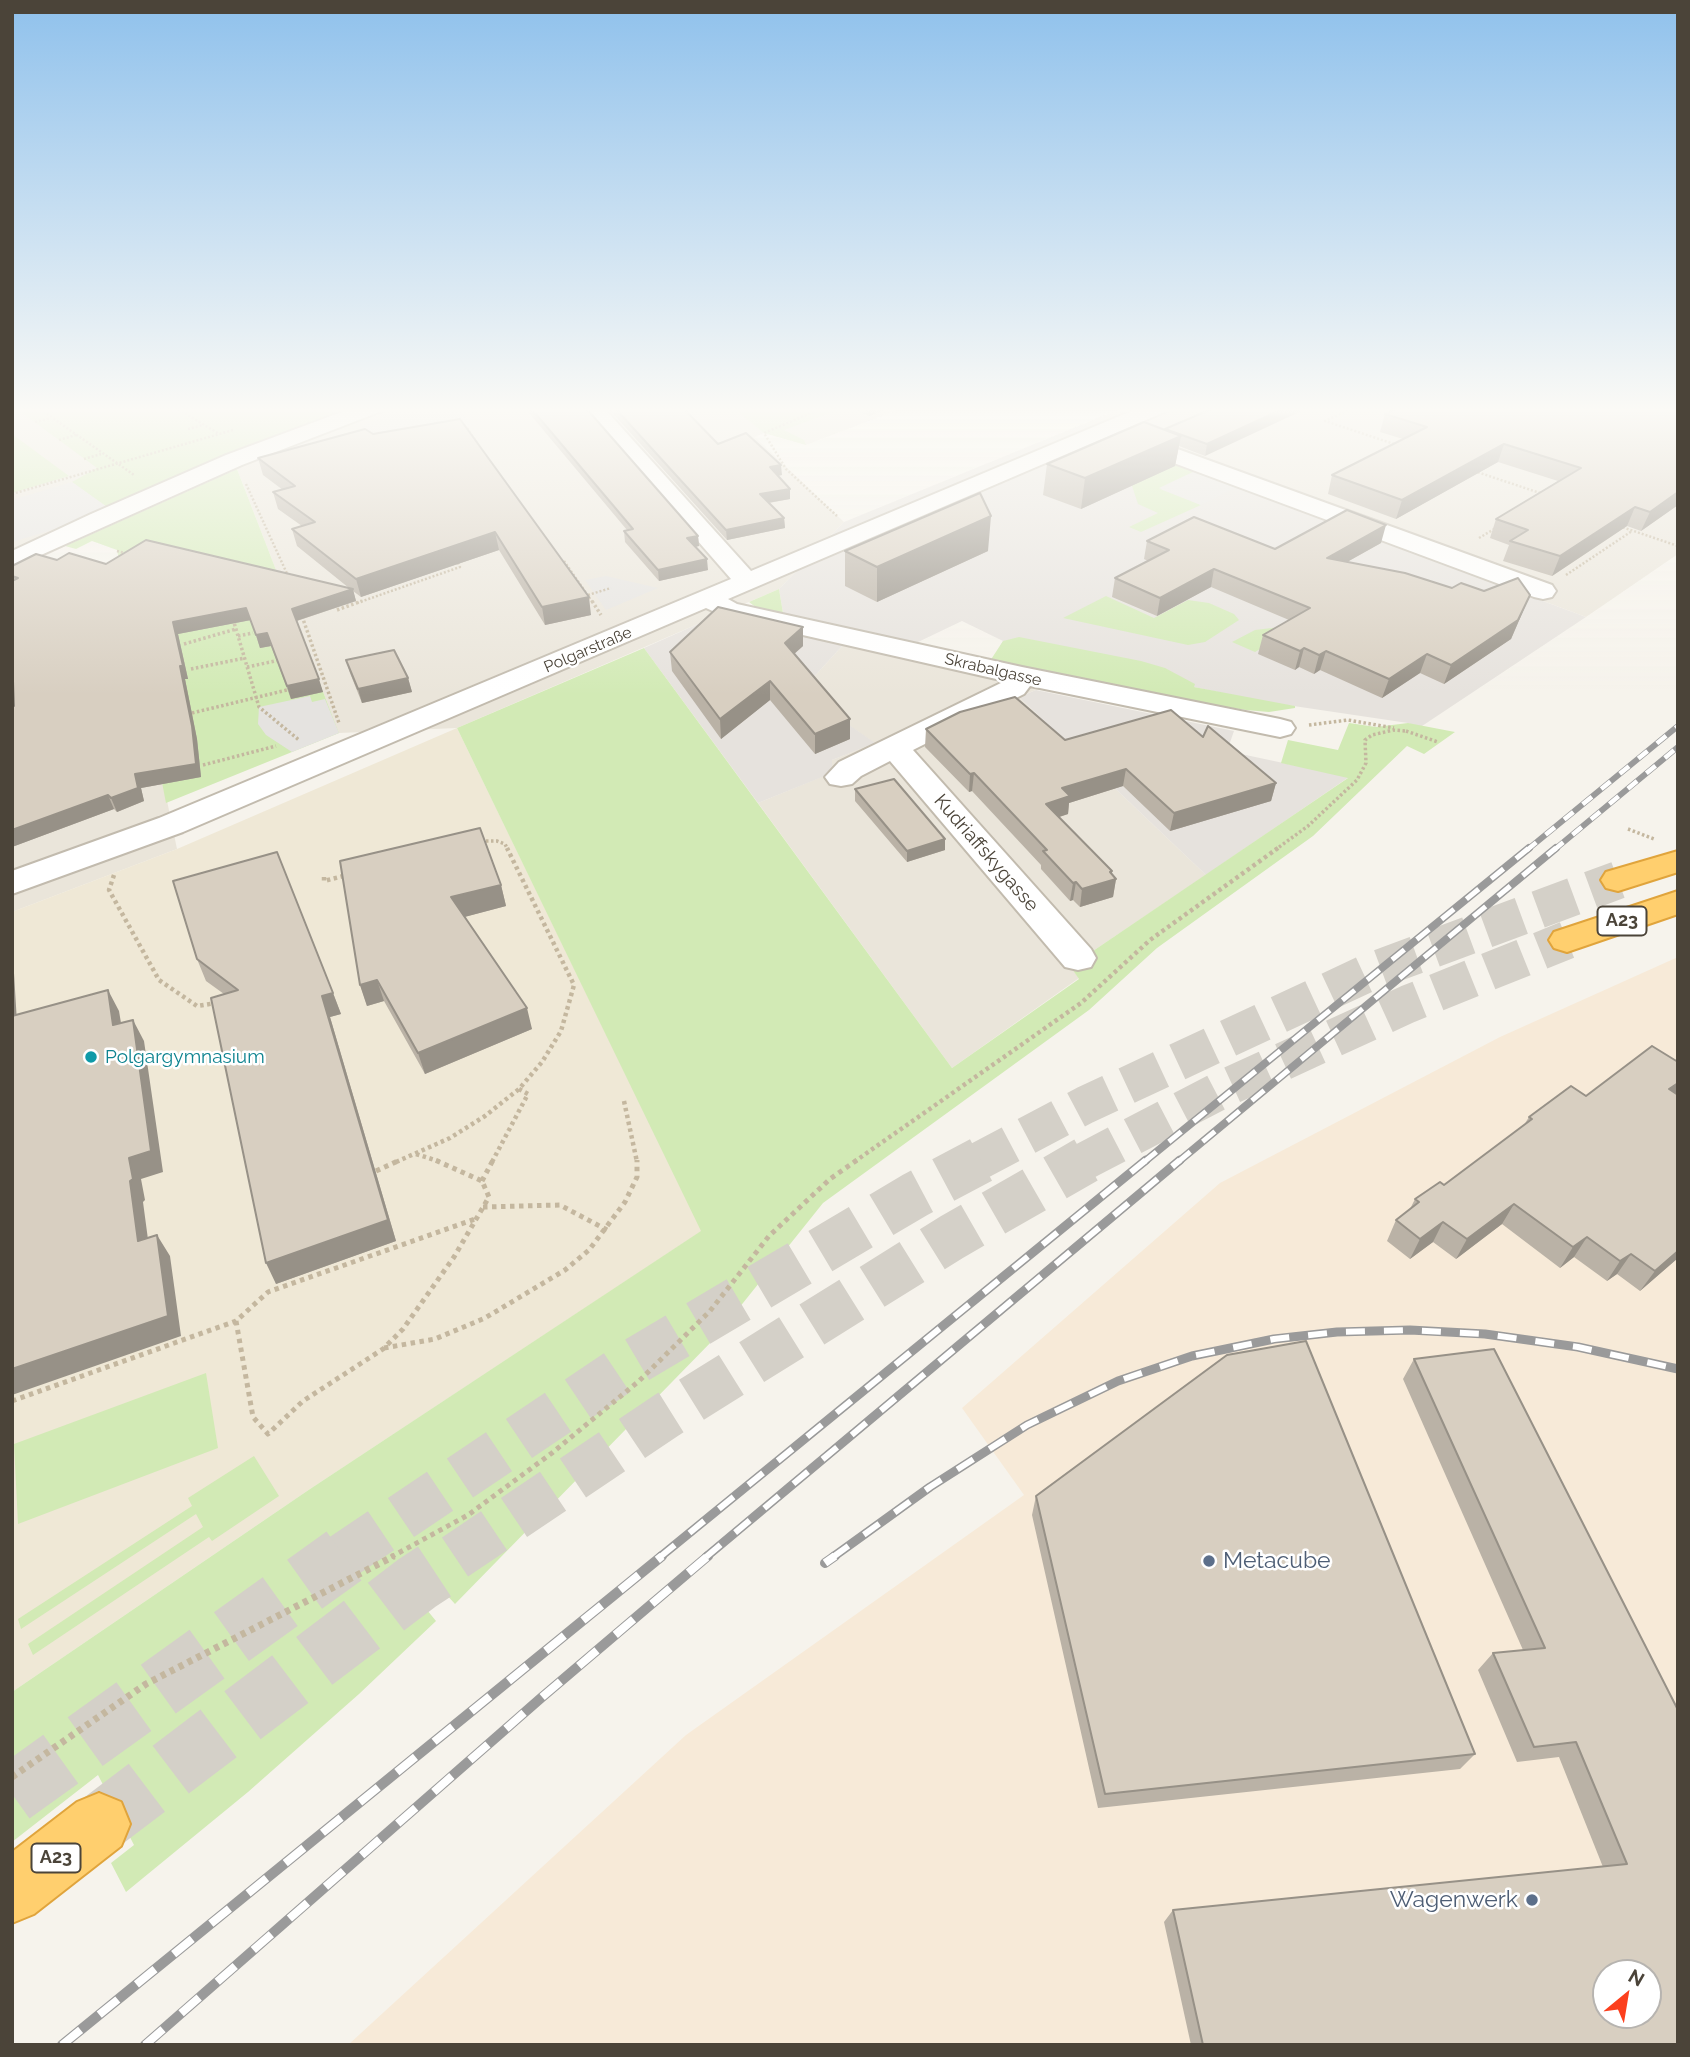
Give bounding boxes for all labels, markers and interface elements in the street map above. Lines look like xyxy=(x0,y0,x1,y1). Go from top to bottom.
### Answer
street label: Polgarstraße xyxy=(541,623,635,677)
street label: Skrabalgasse xyxy=(943,650,1043,690)
street label: Kudriaffskygasse xyxy=(929,790,1043,916)
road number: A23 xyxy=(1598,906,1646,936)
place label: Polgargymnasium xyxy=(105,1046,265,1068)
marker: Polgargymnasium xyxy=(83,1049,99,1065)
place label: Metacube xyxy=(1223,1547,1331,1575)
marker: Metacube xyxy=(1201,1553,1217,1569)
road number: A23 xyxy=(32,1844,80,1872)
place label: Wagenwerk xyxy=(1390,1886,1518,1914)
marker: Wagenwerk xyxy=(1524,1892,1540,1908)
north arrow xyxy=(1592,1959,1662,2029)
text: N xyxy=(1625,1964,1648,1991)

